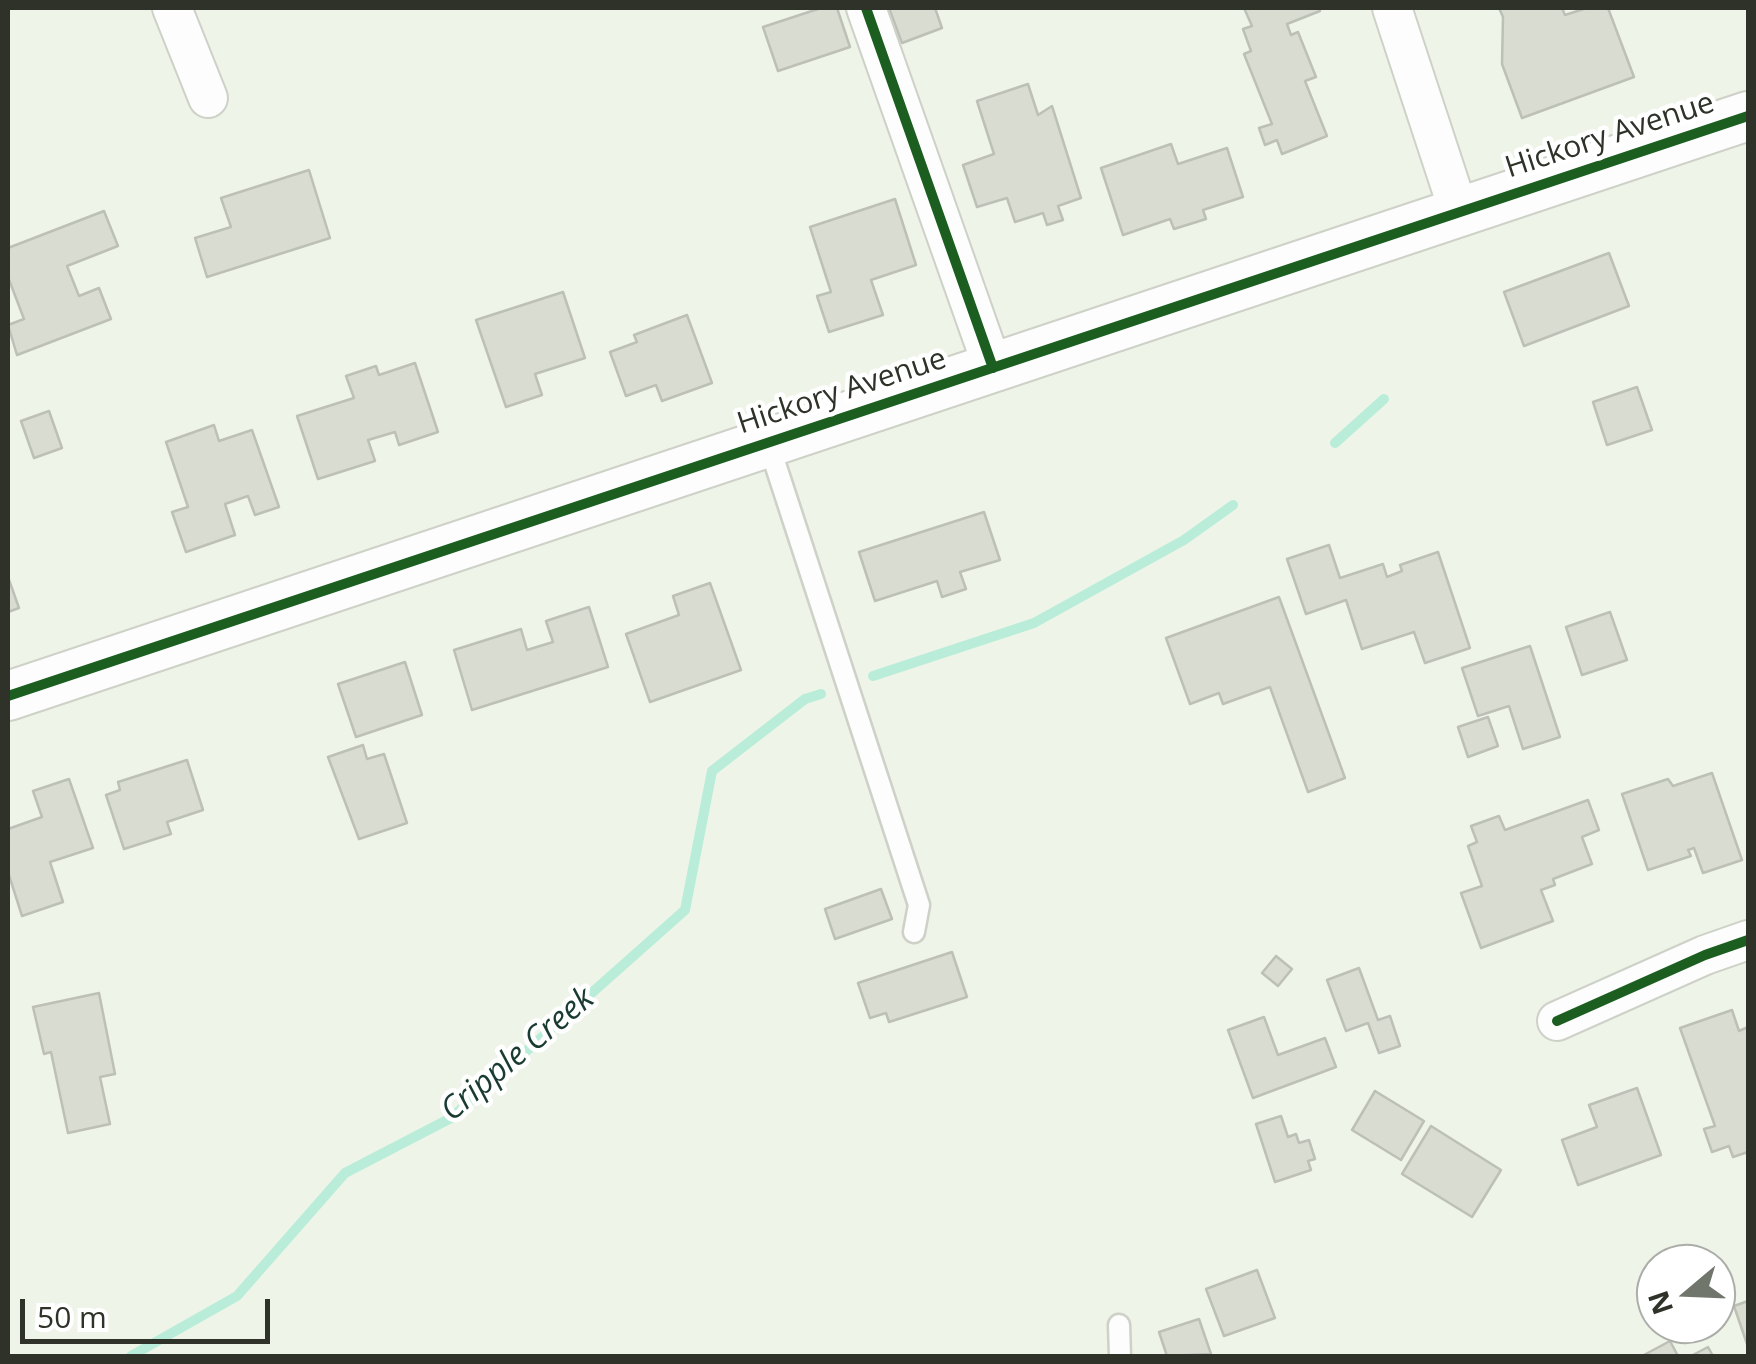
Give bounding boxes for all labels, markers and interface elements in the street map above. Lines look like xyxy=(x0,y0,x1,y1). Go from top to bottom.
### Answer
street label: Hickory Avenue xyxy=(1501,85,1719,187)
street label: Hickory Avenue xyxy=(733,341,951,443)
water label: Cripple Creek xyxy=(434,980,602,1130)
north arrow xyxy=(1636,1244,1736,1344)
scale bar xyxy=(25,1279,275,1341)
text: N xyxy=(1638,1286,1681,1320)
text: 50 m xyxy=(37,1296,107,1337)

